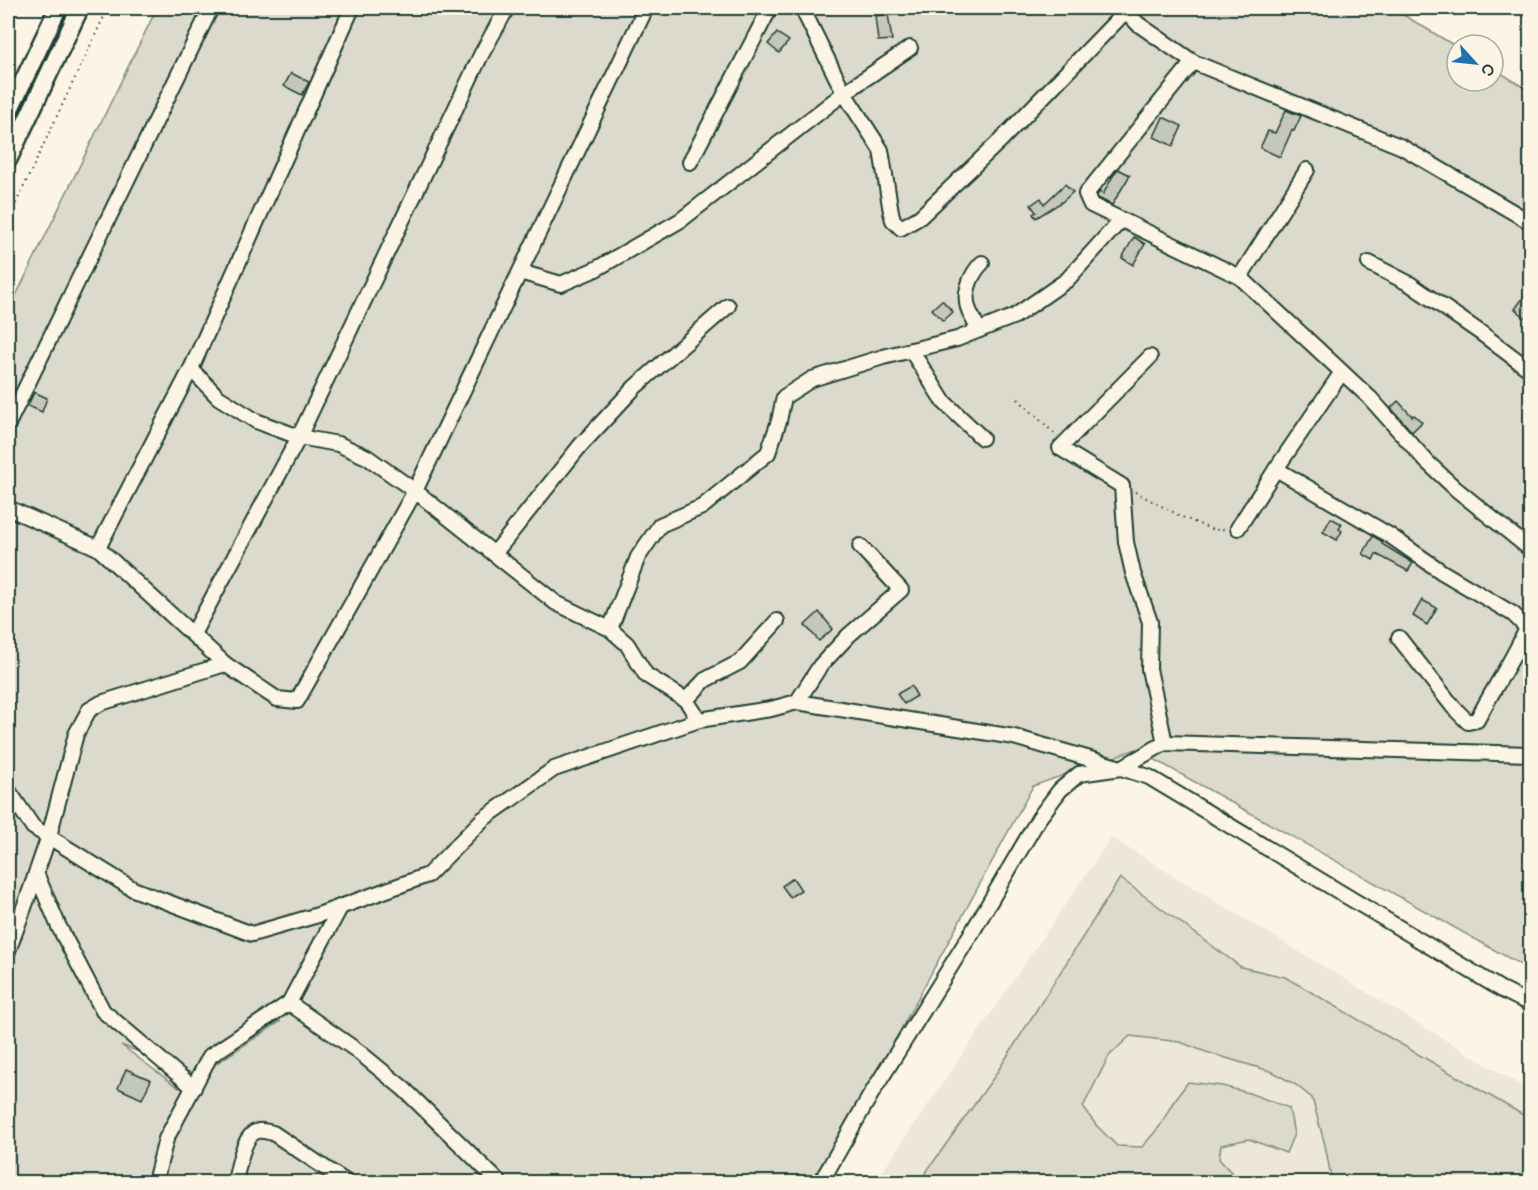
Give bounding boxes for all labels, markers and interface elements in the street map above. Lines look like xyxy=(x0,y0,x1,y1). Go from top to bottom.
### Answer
north arrow xyxy=(1445,33,1505,93)
text: С xyxy=(1476,60,1498,78)

